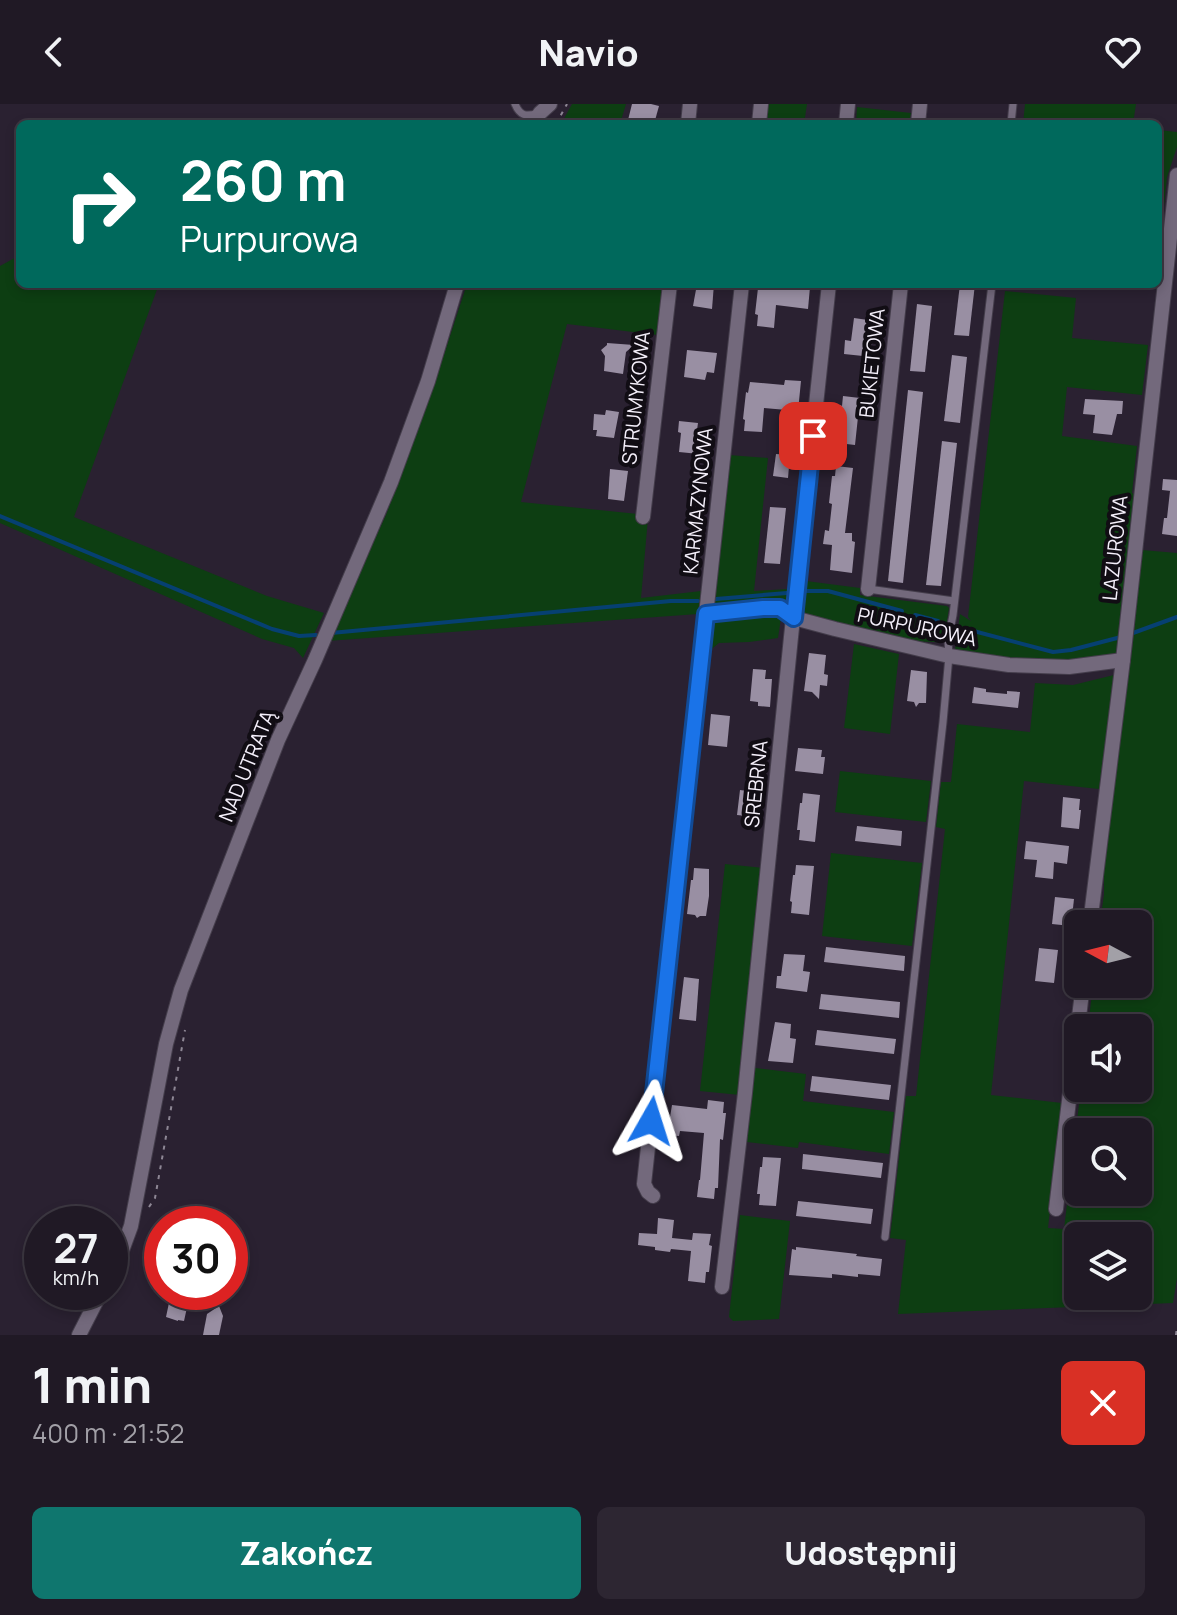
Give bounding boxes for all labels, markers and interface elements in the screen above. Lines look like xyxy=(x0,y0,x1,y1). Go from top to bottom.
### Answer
text: Navio xyxy=(538,28,639,77)
icon: back xyxy=(32,30,76,74)
icon: heart xyxy=(1101,30,1145,74)
text: 260 m xyxy=(180,141,347,218)
icon: right xyxy=(48,152,152,256)
text: Purpurowa xyxy=(180,214,359,263)
street label: BUKIETOWA xyxy=(852,307,891,419)
street label: STRUMYKOWA xyxy=(615,330,656,466)
pin xyxy=(779,402,847,470)
icon: arrive xyxy=(791,414,835,458)
street label: KARMAZYNOWA xyxy=(676,426,719,576)
street label: LAZUROWA xyxy=(1096,494,1133,602)
street label: PURPUROWA xyxy=(855,601,980,652)
street label: NAD UTRATĄ xyxy=(212,706,281,826)
street label: SREBRNA xyxy=(737,739,774,829)
north arrow xyxy=(1064,910,1152,998)
map controls xyxy=(1064,910,1152,1310)
button: sound xyxy=(1064,1014,1152,1102)
position arrow xyxy=(609,1079,693,1163)
button: search xyxy=(1064,1118,1152,1206)
speed limit sign: 30 xyxy=(144,1206,248,1310)
text: 27 xyxy=(53,1220,99,1275)
button: layers xyxy=(1064,1222,1152,1310)
text: km/h xyxy=(53,1264,99,1291)
text: 1 min xyxy=(32,1352,152,1417)
button: close xyxy=(1061,1361,1145,1445)
text: 400 m · 21:52 xyxy=(32,1415,184,1451)
button: Zakończ xyxy=(32,1507,581,1599)
button: Udostępnij xyxy=(597,1507,1145,1599)

